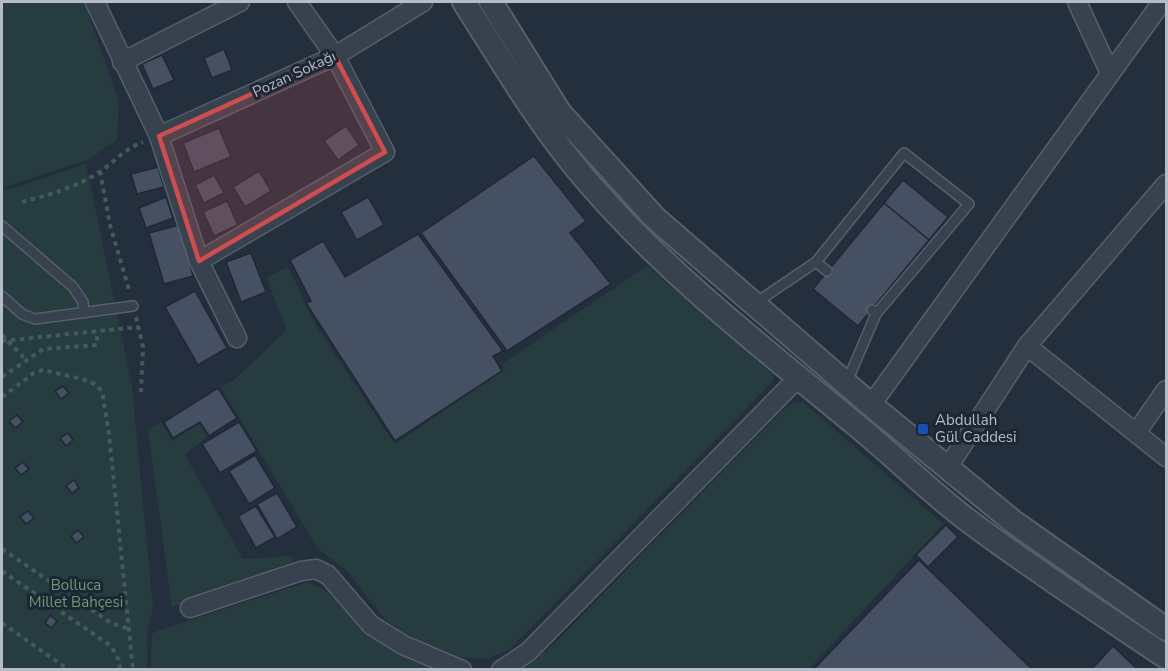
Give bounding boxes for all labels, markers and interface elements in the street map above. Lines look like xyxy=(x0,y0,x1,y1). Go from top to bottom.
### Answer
street label: Pozan Sokağı xyxy=(249,46,339,102)
place label: Abdullah Gül Caddesi xyxy=(935,410,1017,447)
marker: Abdullah Gül Caddesi xyxy=(916,422,930,436)
park label: Bolluca Millet Bahçesi xyxy=(29,575,123,612)

